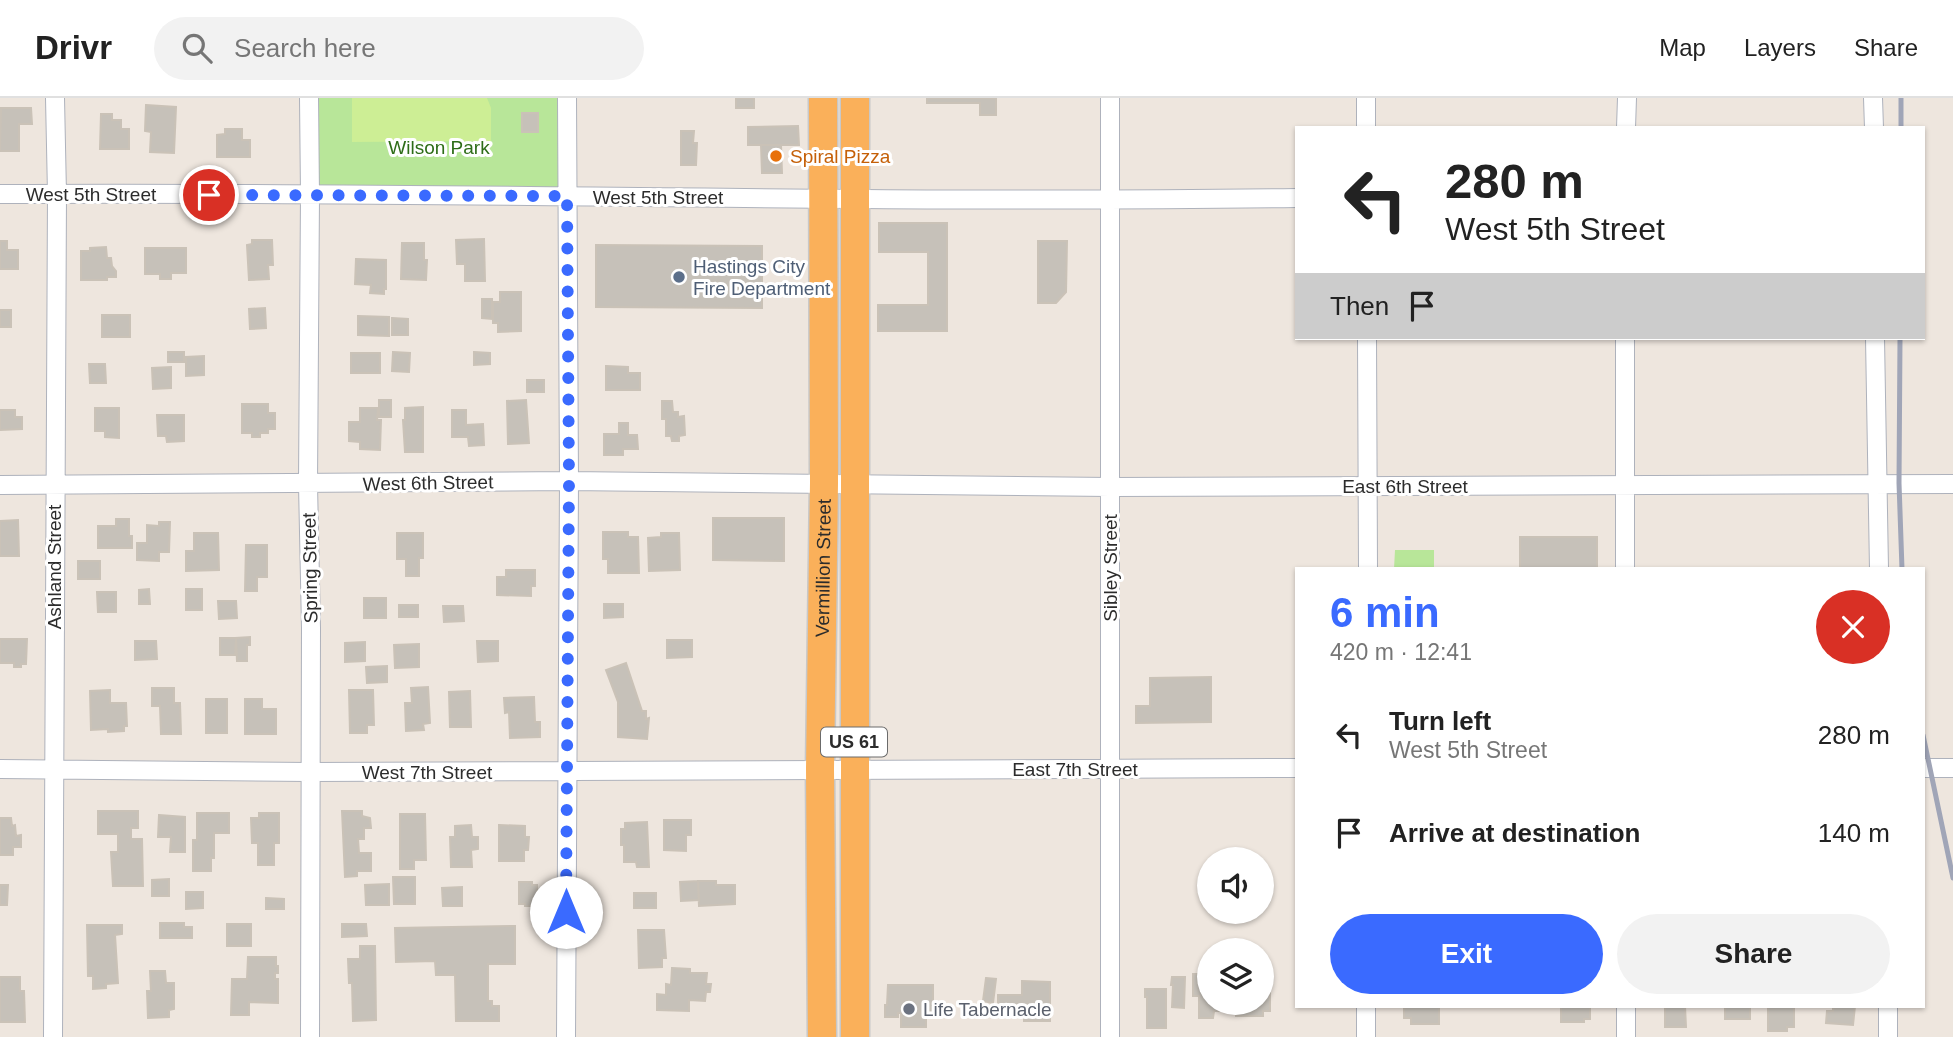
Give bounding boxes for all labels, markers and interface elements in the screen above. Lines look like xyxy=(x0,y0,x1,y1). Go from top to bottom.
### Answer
search box xyxy=(154,17,644,80)
text: Drivr xyxy=(35,29,112,66)
icon: search xyxy=(178,29,216,67)
text: Search here xyxy=(234,33,376,63)
text: Map xyxy=(1659,34,1706,61)
text: Layers xyxy=(1744,34,1816,61)
text: Share xyxy=(1854,34,1918,61)
park label: Wilson Park xyxy=(388,137,490,158)
place label: Spiral Pizza xyxy=(790,146,891,167)
marker: Spiral Pizza xyxy=(768,148,784,164)
icon: left xyxy=(1330,154,1421,245)
text: 280 m xyxy=(1445,154,1584,208)
pin xyxy=(179,165,239,225)
icon: arrive xyxy=(190,176,228,214)
street label: West 5th Street xyxy=(26,184,157,205)
street label: West 5th Street xyxy=(593,187,724,208)
text: West 5th Street xyxy=(1445,211,1665,247)
place label: Hastings City Fire Department xyxy=(693,256,831,299)
marker: Hastings City Fire Department xyxy=(671,269,687,285)
icon: arrive xyxy=(1403,287,1441,325)
text: Then xyxy=(1330,291,1389,321)
street label: West 6th Street xyxy=(363,471,494,495)
street label: East 6th Street xyxy=(1342,476,1469,497)
street label: Vermillion Street xyxy=(811,498,834,637)
street label: Ashland Street xyxy=(44,504,65,629)
street label: Spring Street xyxy=(299,512,321,624)
street label: Sibley Street xyxy=(1100,513,1121,622)
text: 6 min xyxy=(1330,589,1440,636)
button: close xyxy=(1816,590,1890,664)
text: 420 m · 12:41 xyxy=(1330,639,1472,665)
text: Turn left xyxy=(1389,706,1491,736)
icon: left xyxy=(1330,716,1368,754)
text: 280 m xyxy=(1818,720,1890,750)
road number: US 61 xyxy=(821,728,887,756)
text: West 5th Street xyxy=(1389,737,1547,763)
street label: East 7th Street xyxy=(1012,759,1139,780)
street label: West 7th Street xyxy=(362,762,493,783)
icon: arrive xyxy=(1330,814,1368,852)
text: Arrive at destination xyxy=(1389,818,1640,848)
text: 140 m xyxy=(1818,818,1890,848)
map controls xyxy=(1197,847,1274,1015)
button: sound xyxy=(1197,847,1274,924)
position arrow xyxy=(529,875,603,949)
button: Exit xyxy=(1330,914,1603,994)
button: Share xyxy=(1617,914,1890,994)
button: layers xyxy=(1197,938,1274,1015)
place label: Life Tabernacle xyxy=(923,999,1052,1020)
marker: Life Tabernacle xyxy=(901,1001,917,1017)

